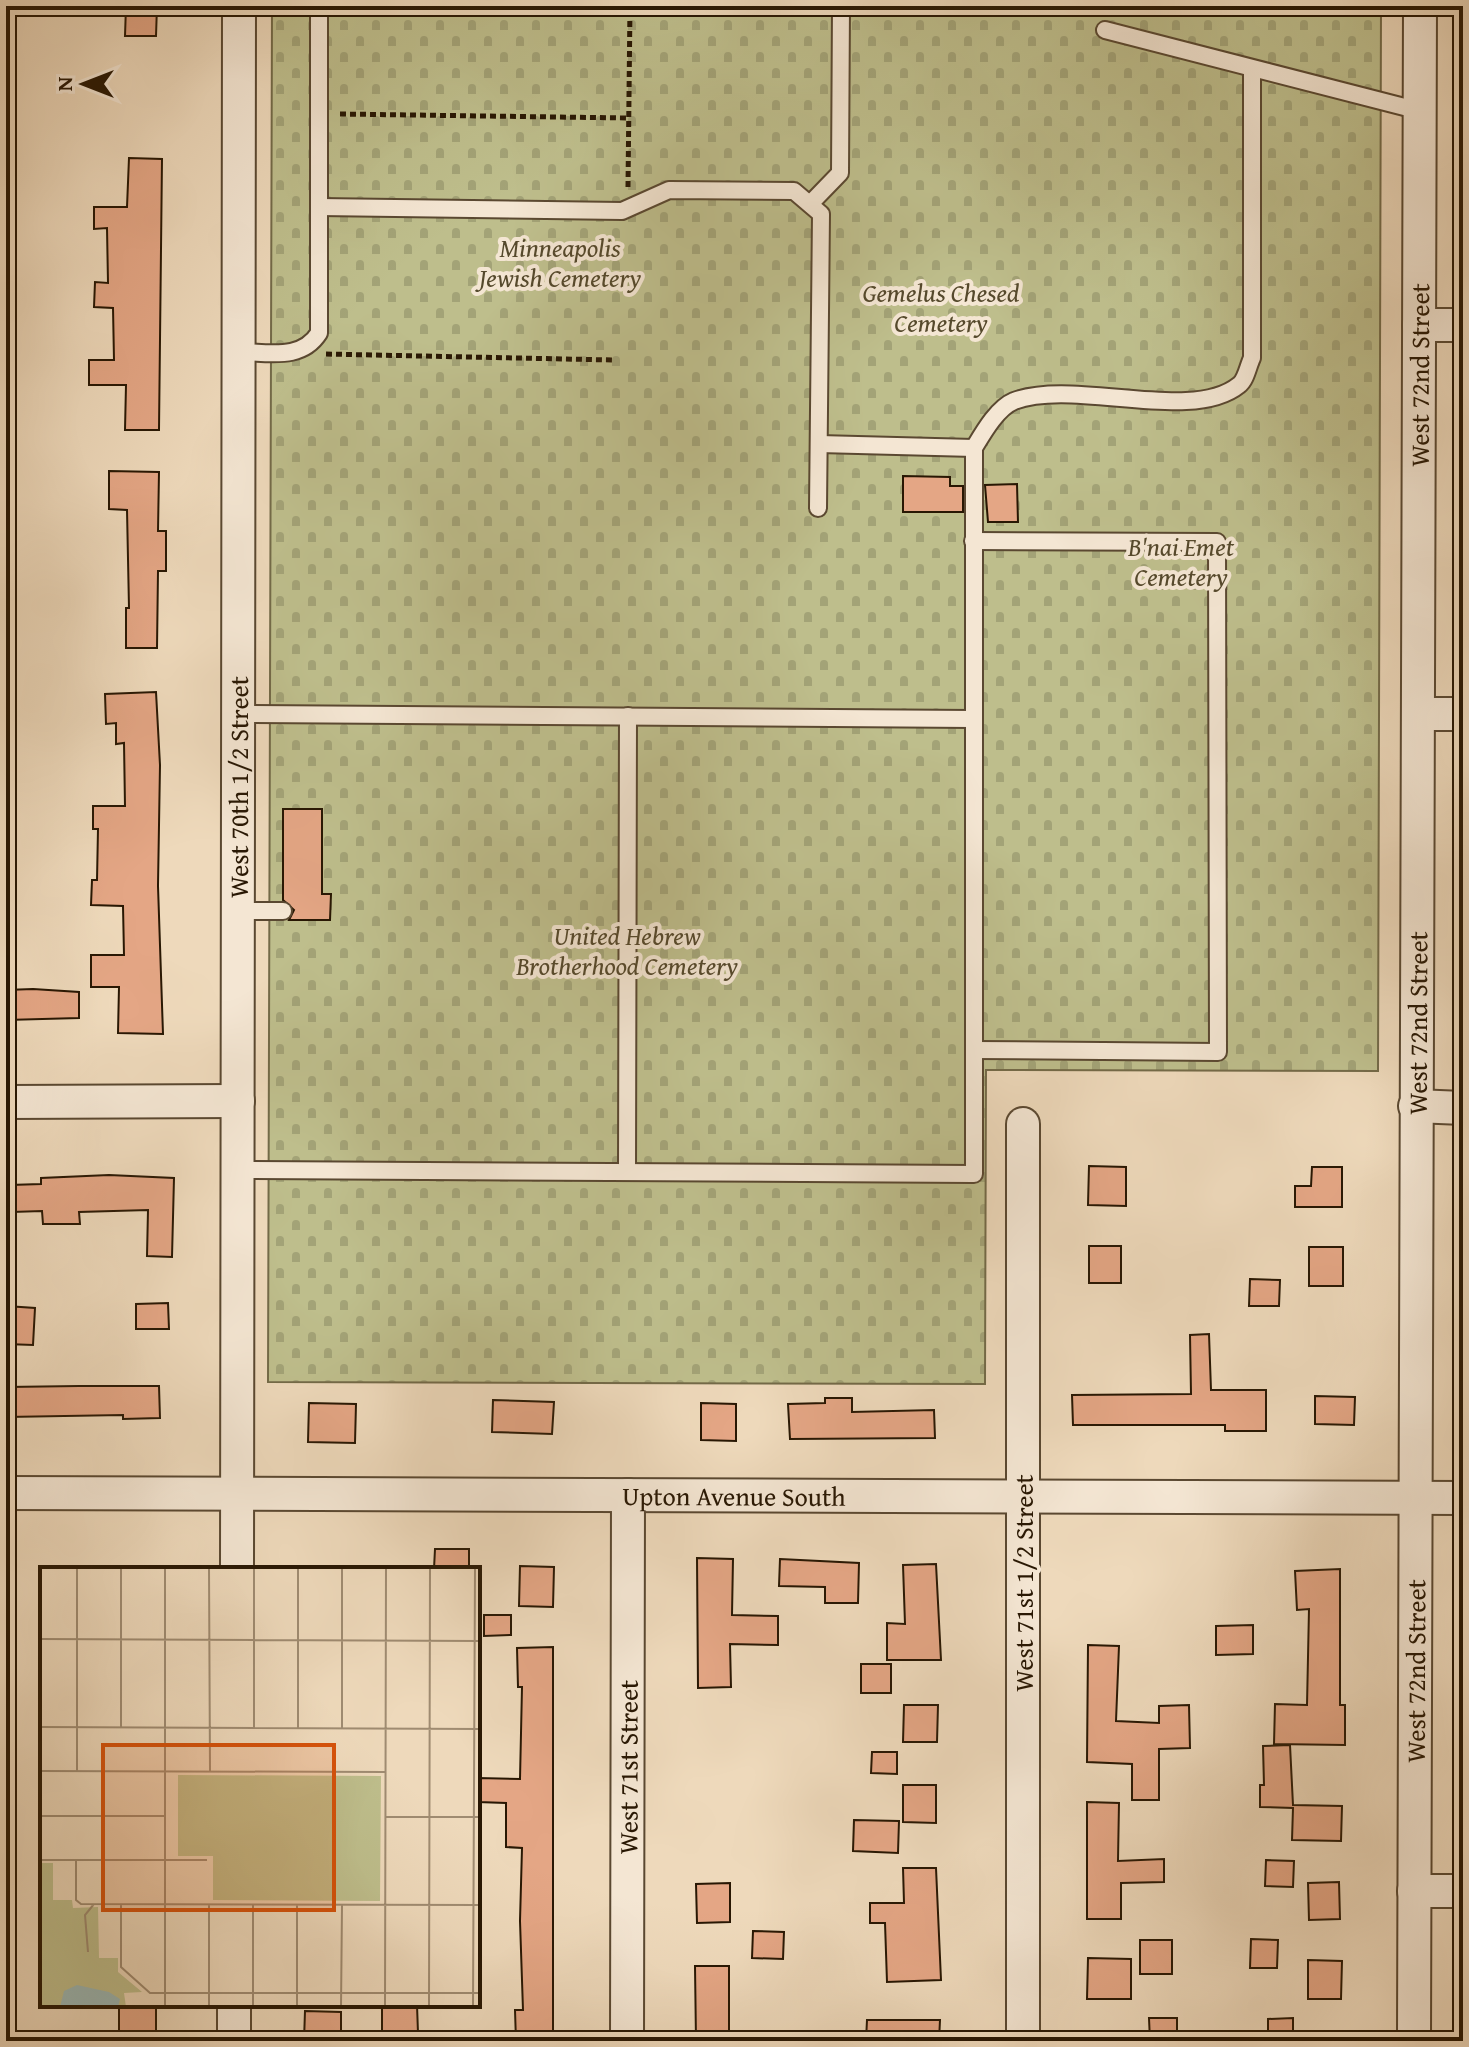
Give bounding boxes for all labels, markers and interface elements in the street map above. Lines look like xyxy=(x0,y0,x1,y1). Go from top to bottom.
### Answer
north arrow xyxy=(44,44,124,124)
text: N xyxy=(48,76,80,91)
park label: Minneapolis Jewish Cemetery xyxy=(475,228,641,297)
park label: Gemelus Chesed Cemetery xyxy=(863,273,1019,342)
street label: West 72nd Street xyxy=(1399,283,1439,467)
park label: B'nai Emet Cemetery xyxy=(1127,527,1235,596)
street label: West 70th 1/2 Street xyxy=(218,676,258,898)
park label: United Hebrew Brotherhood Cemetery xyxy=(515,916,738,985)
street label: West 72nd Street xyxy=(1397,931,1437,1115)
street label: West 71st 1/2 Street xyxy=(1004,1474,1043,1692)
street label: Upton Avenue South xyxy=(622,1476,846,1515)
inset map xyxy=(40,1567,480,2007)
street label: West 72nd Street xyxy=(1395,1579,1435,1763)
street label: West 71st Street xyxy=(608,1680,647,1854)

